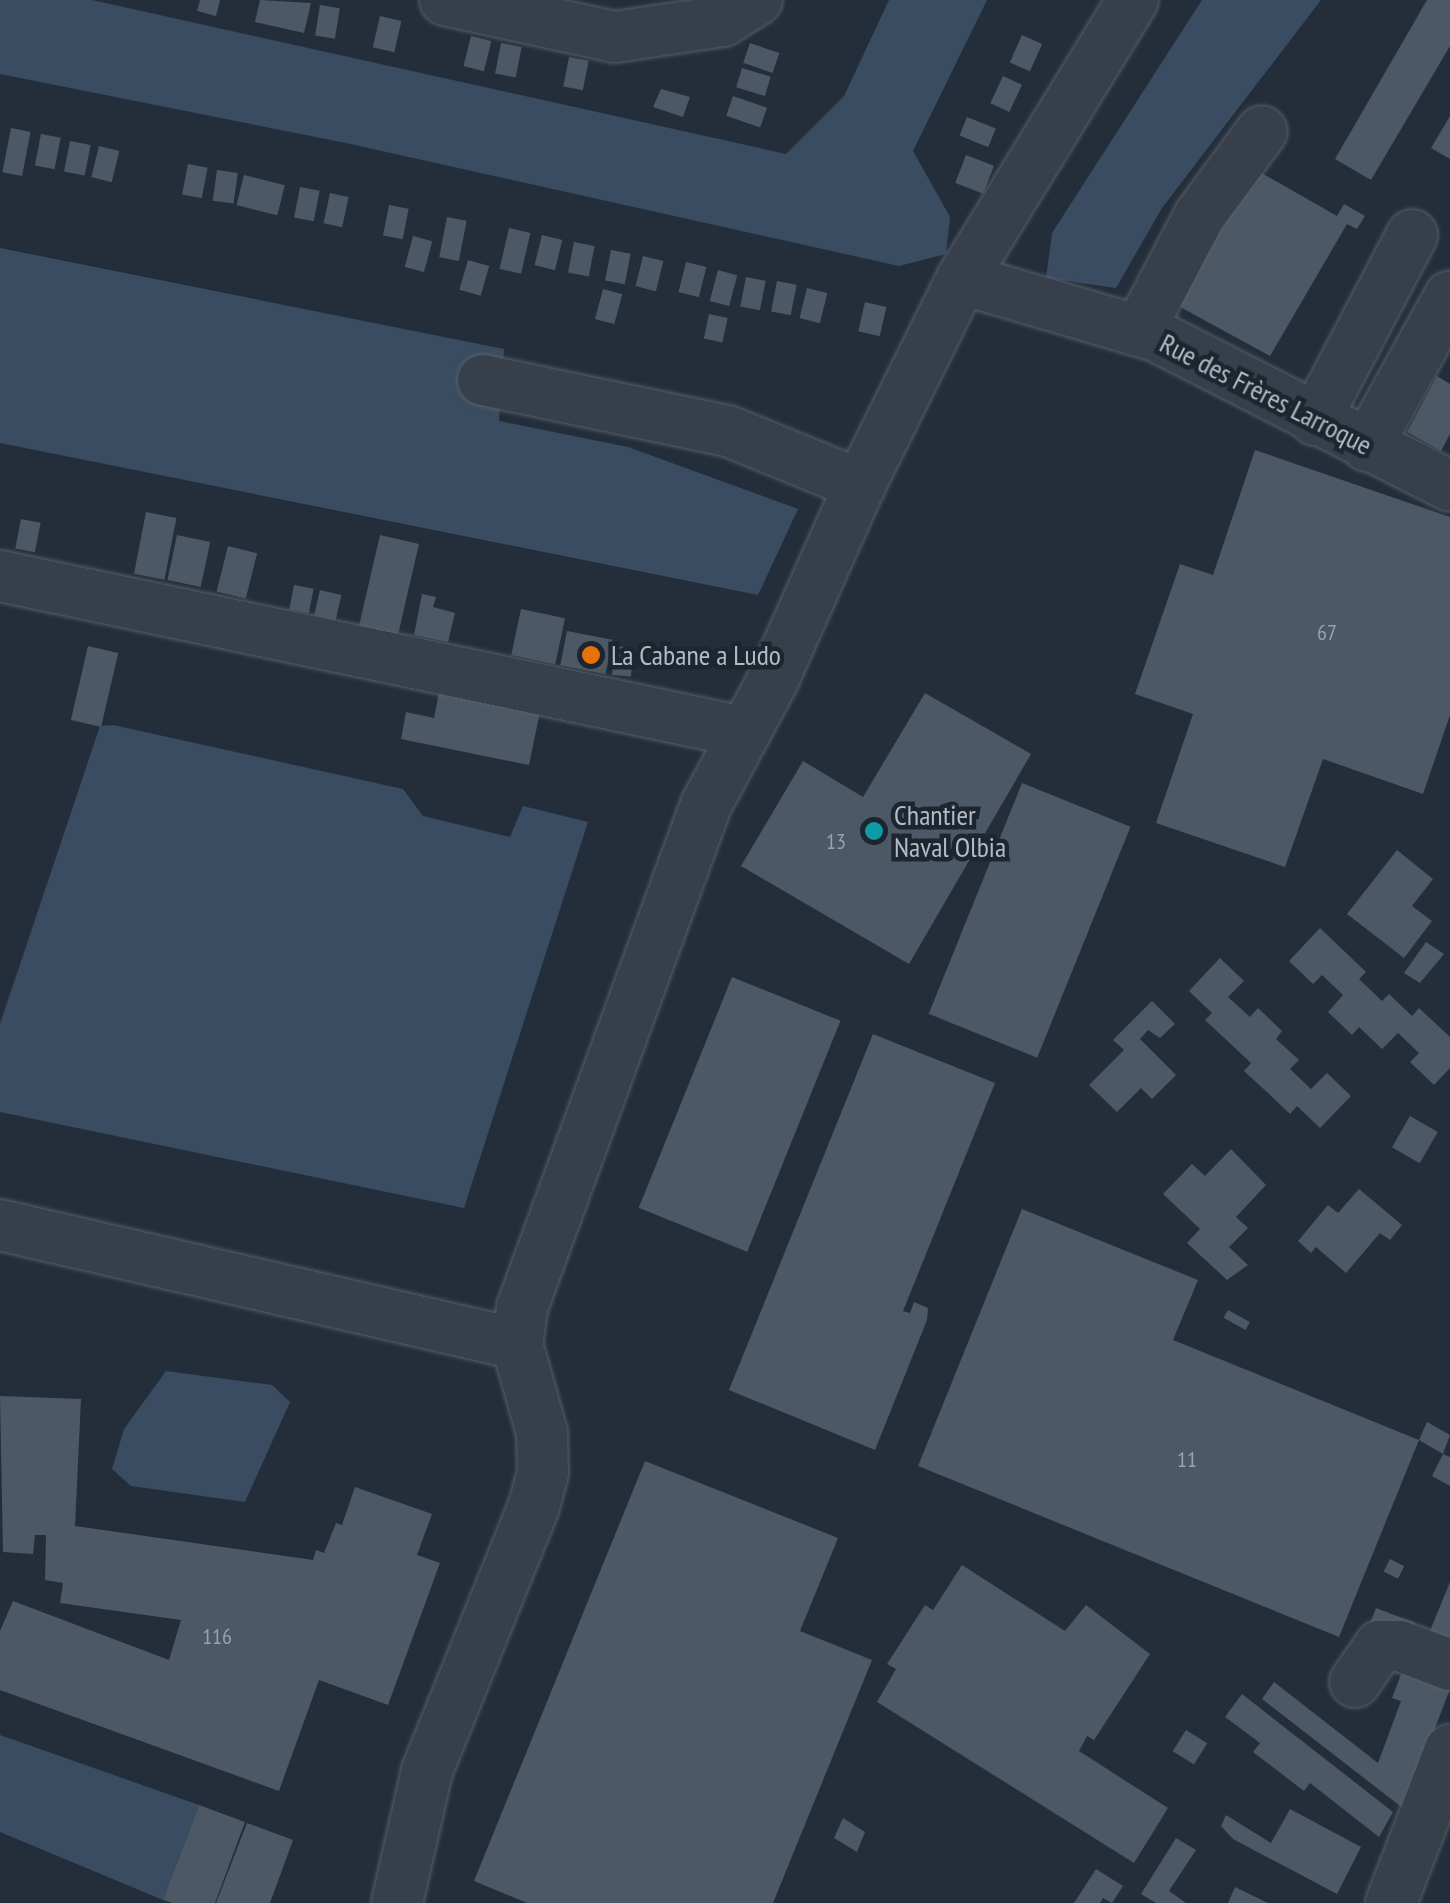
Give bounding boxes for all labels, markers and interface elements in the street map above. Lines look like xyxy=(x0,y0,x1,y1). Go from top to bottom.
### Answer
street label: Rue des Frères Larroque xyxy=(1154,326,1378,462)
house number: 67 xyxy=(1317,620,1337,646)
place label: La Cabane a Ludo xyxy=(611,638,781,672)
marker: La Cabane a Ludo xyxy=(580,644,602,666)
place label: Chantier Naval Olbia xyxy=(894,798,1006,864)
marker: Chantier Naval Olbia xyxy=(863,820,885,842)
house number: 13 xyxy=(826,829,846,855)
house number: 11 xyxy=(1177,1447,1197,1473)
house number: 116 xyxy=(202,1624,232,1650)

